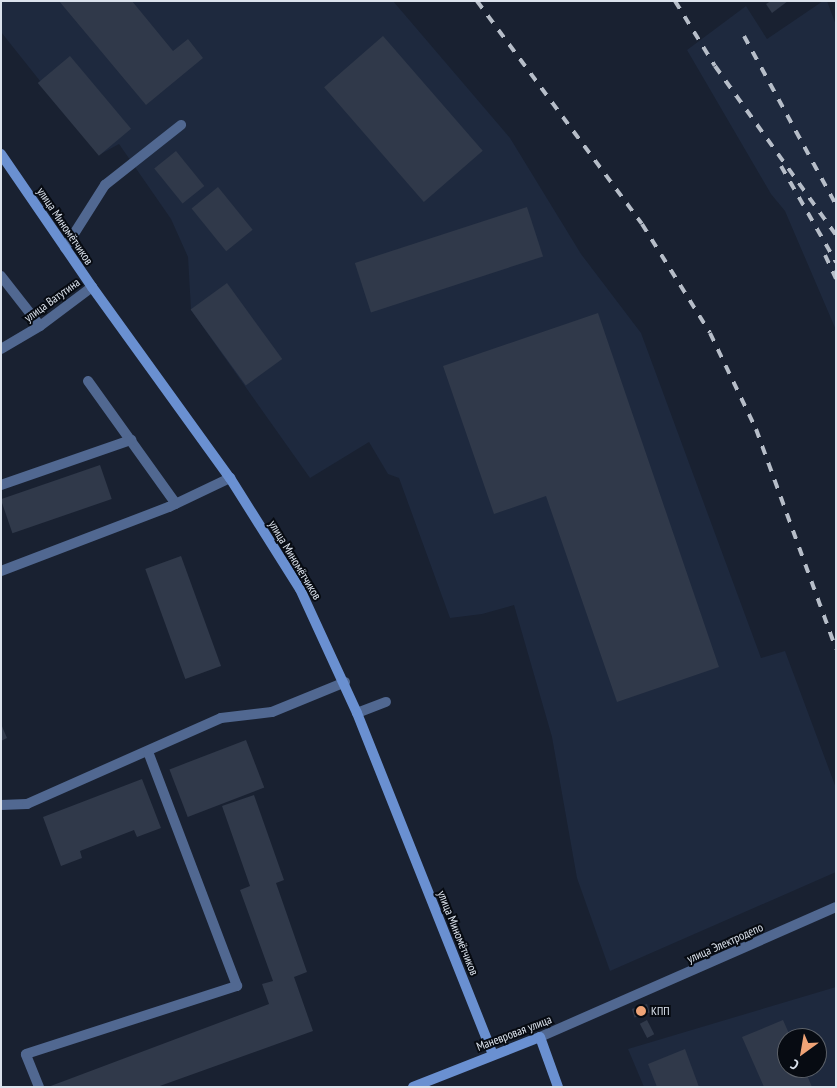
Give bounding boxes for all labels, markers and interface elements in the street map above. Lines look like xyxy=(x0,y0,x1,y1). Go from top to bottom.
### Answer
street label: улица Миномётчиков xyxy=(34,185,96,267)
street label: улица Ватутина xyxy=(21,275,83,325)
street label: улица Миномётчиков xyxy=(266,518,324,602)
street label: улица Миномётчиков xyxy=(434,889,482,977)
street label: улица Электродепо xyxy=(685,920,765,966)
place label: КПП xyxy=(651,1004,670,1018)
marker: КПП xyxy=(635,1005,647,1017)
street label: Маневровая улица xyxy=(474,1012,554,1054)
north arrow xyxy=(777,1028,827,1078)
text: С xyxy=(787,1056,802,1074)

